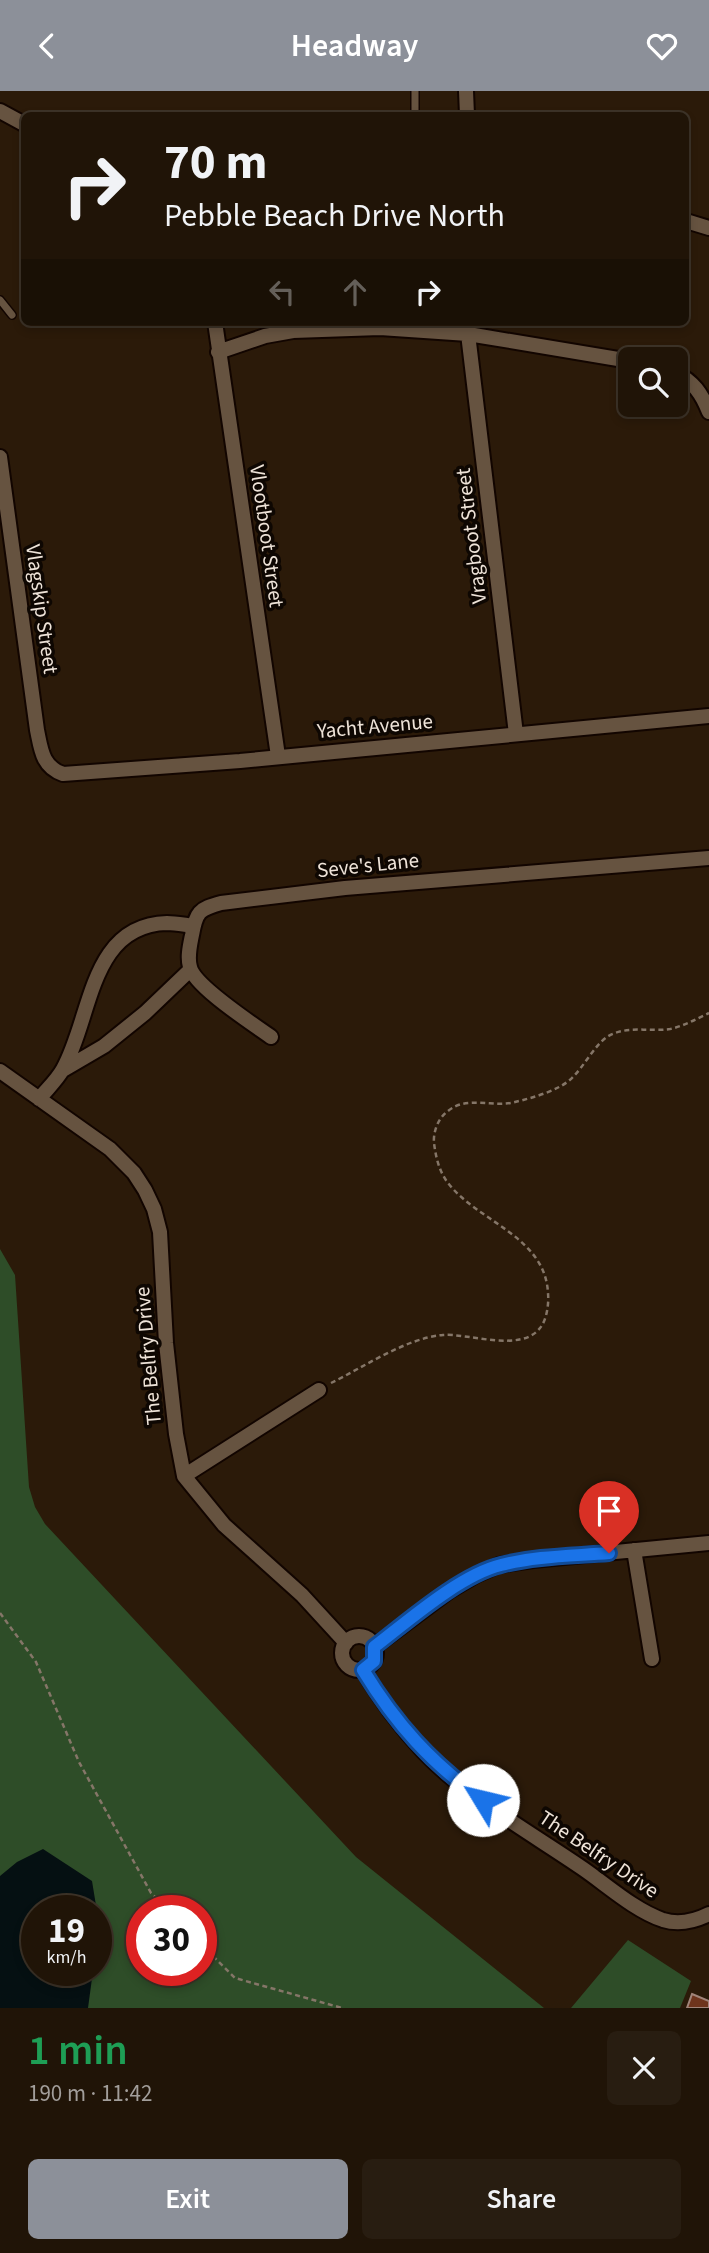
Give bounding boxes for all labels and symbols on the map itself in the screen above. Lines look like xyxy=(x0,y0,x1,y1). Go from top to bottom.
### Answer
street label: Vlootboot Street xyxy=(242,463,292,609)
street label: Vragboot Street xyxy=(448,467,494,605)
street label: Vlagskip Street xyxy=(18,542,66,676)
street label: Yacht Avenue xyxy=(315,706,434,746)
street label: Seve's Lane xyxy=(316,845,420,885)
street label: The Belfry Drive xyxy=(127,1286,169,1426)
pin xyxy=(579,1481,639,1553)
position arrow xyxy=(446,1763,520,1837)
street label: The Belfry Drive xyxy=(533,1803,665,1905)
speed limit sign: 30 xyxy=(126,1895,217,1986)

